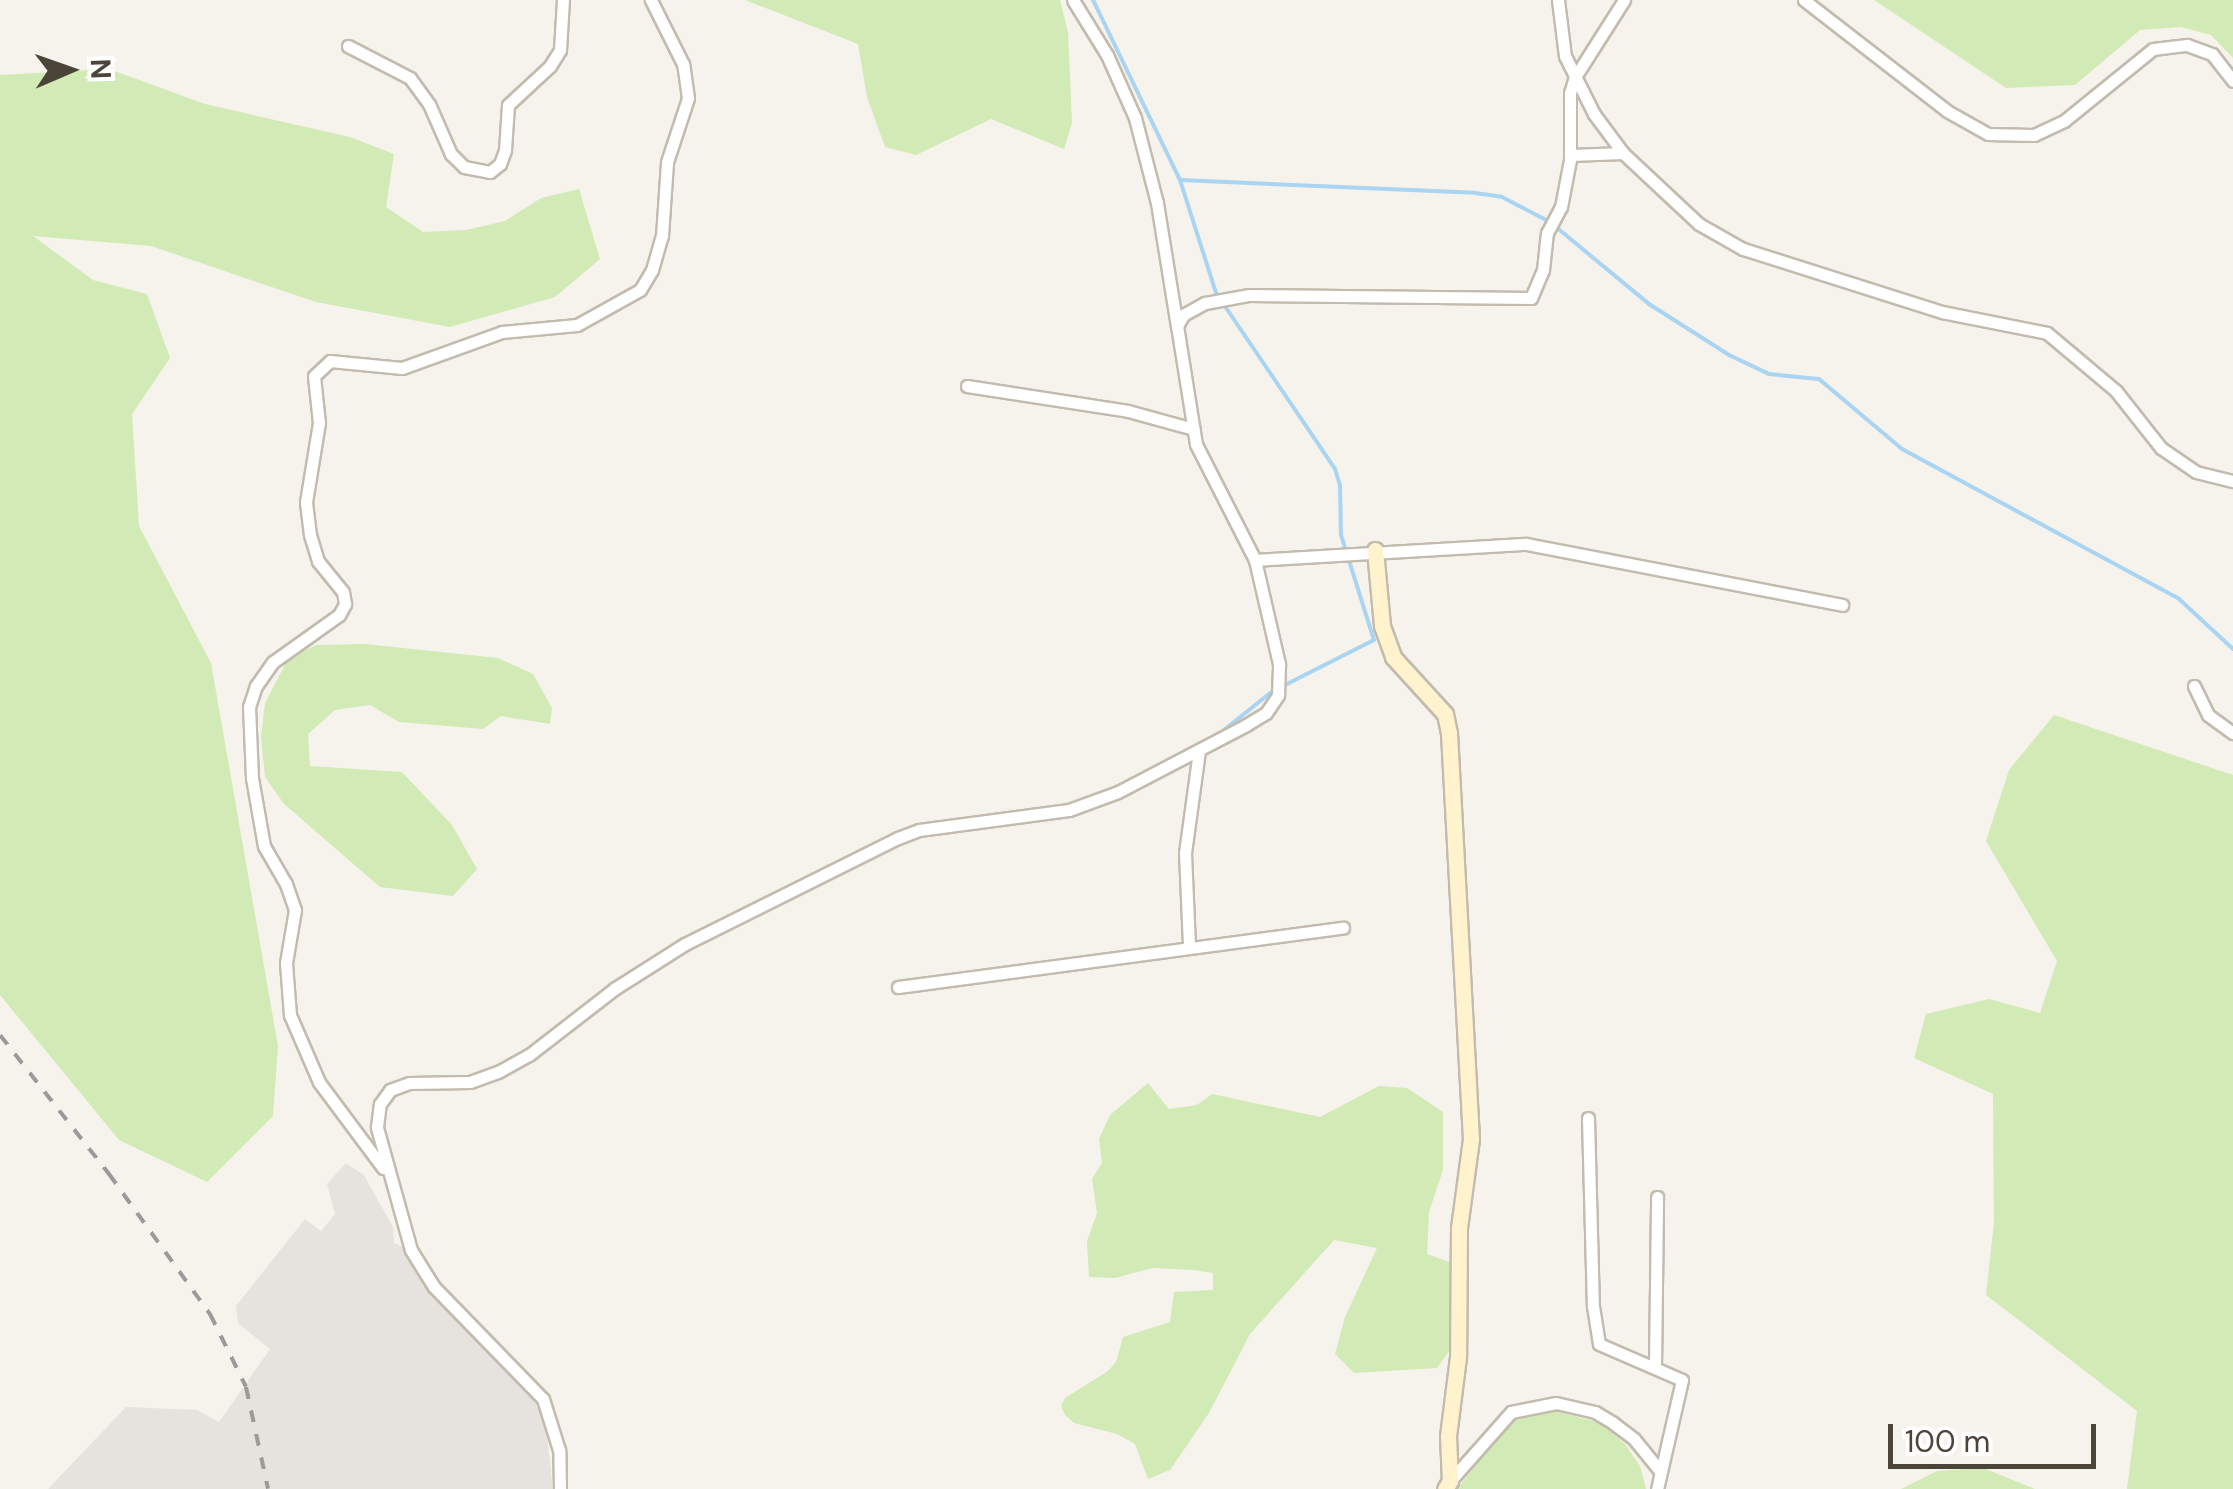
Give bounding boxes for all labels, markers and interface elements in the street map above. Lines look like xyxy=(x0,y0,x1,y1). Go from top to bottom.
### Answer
north arrow xyxy=(20,20,120,120)
text: N xyxy=(82,58,119,80)
scale bar xyxy=(1893,1404,2100,1466)
text: 100 m xyxy=(1905,1422,1990,1461)

